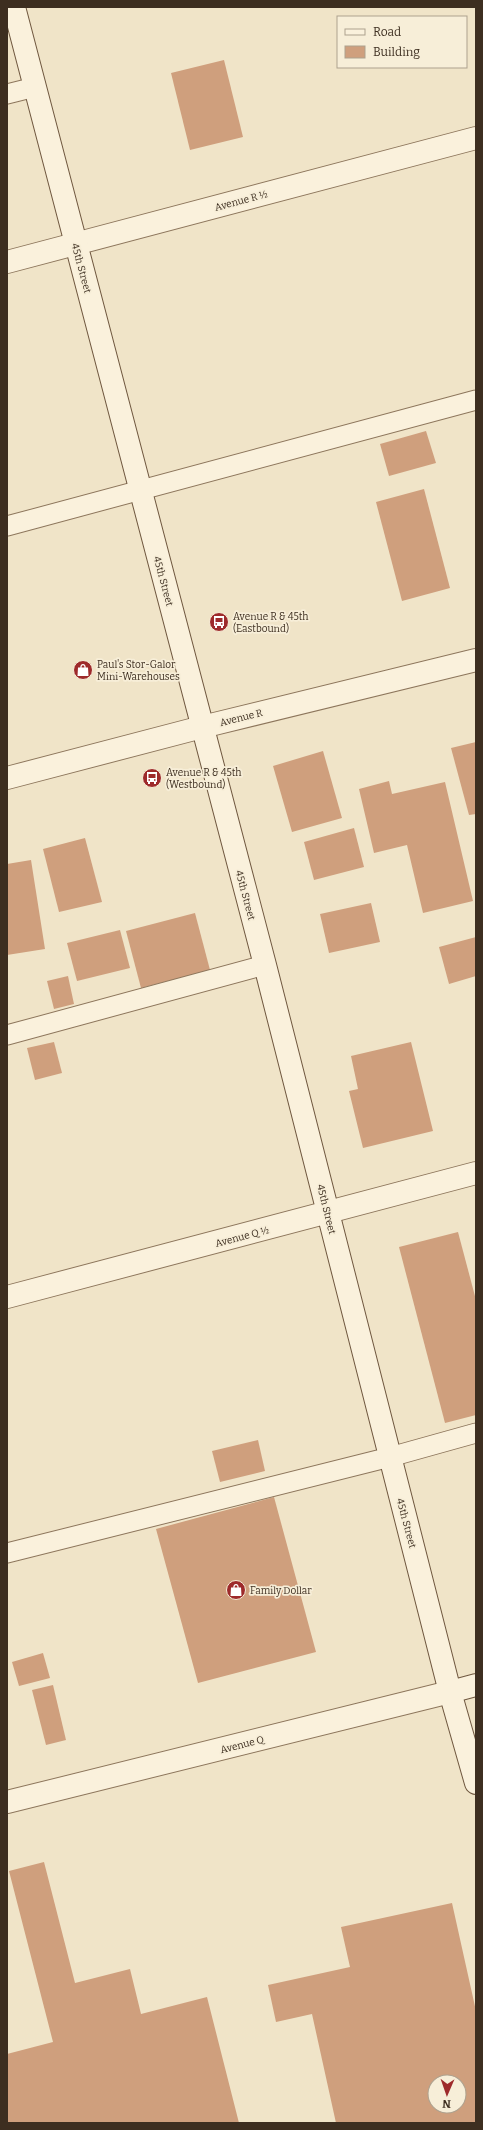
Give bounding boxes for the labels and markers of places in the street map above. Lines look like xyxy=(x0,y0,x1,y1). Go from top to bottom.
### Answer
bus stop icon: Avenue R & 45th (Eastbound) xyxy=(208,611,230,633)
place label: Avenue R & 45th (Eastbound) xyxy=(233,611,309,635)
shop icon: Paul's Stor-Galor Mini-Warehouses xyxy=(72,659,94,681)
place label: Paul's Stor-Galor Mini-Warehouses xyxy=(97,659,180,683)
bus stop icon: Avenue R & 45th (Westbound) xyxy=(141,767,163,789)
place label: Avenue R & 45th (Westbound) xyxy=(166,767,242,791)
shop icon: Family Dollar xyxy=(225,1579,247,1601)
place label: Family Dollar xyxy=(250,1585,312,1597)

